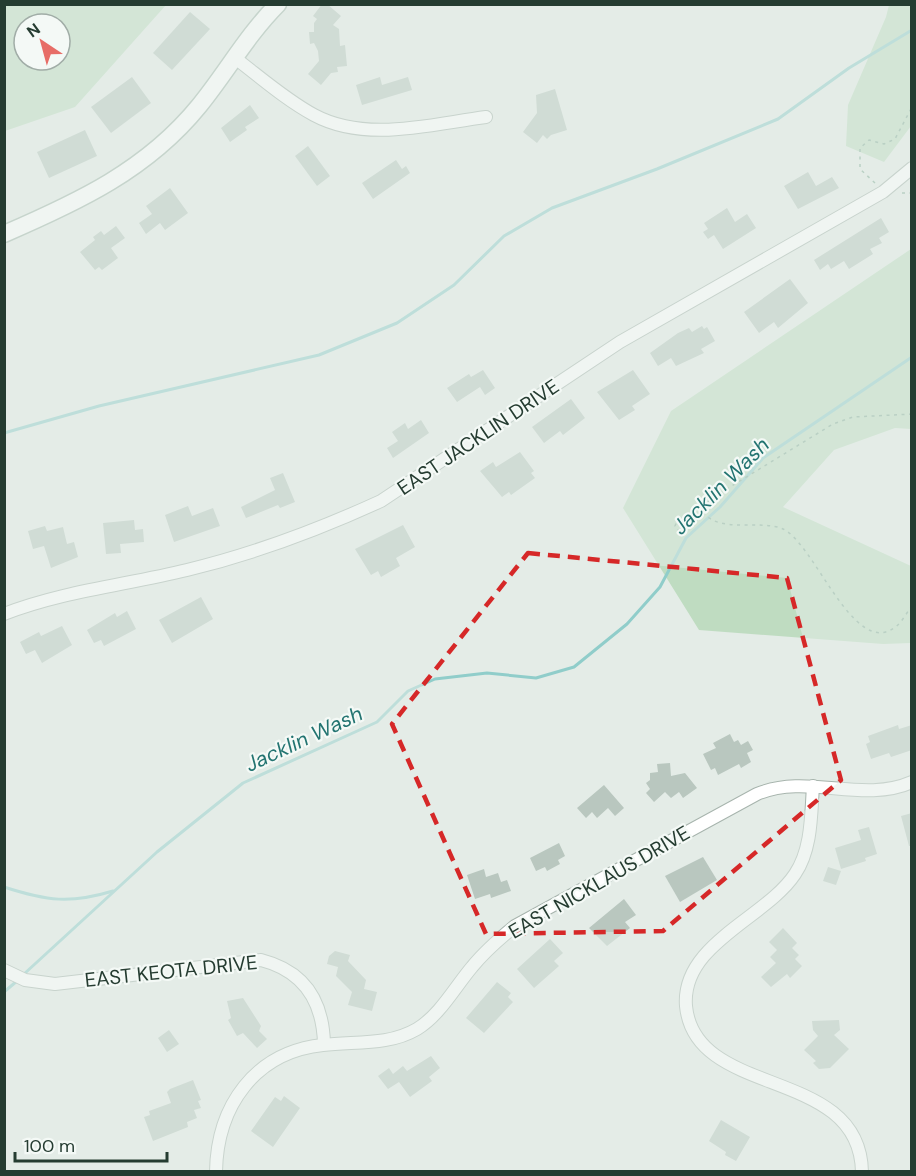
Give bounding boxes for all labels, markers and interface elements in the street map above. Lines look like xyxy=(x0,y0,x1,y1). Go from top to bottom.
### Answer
north arrow xyxy=(12,12,72,72)
text: N xyxy=(23,18,44,42)
street label: EAST JACKLIN DRIVE xyxy=(392,373,564,501)
water label: Jacklin Wash xyxy=(666,431,776,541)
water label: Jacklin Wash xyxy=(241,700,367,778)
street label: EAST NICKLAUS DRIVE xyxy=(504,819,694,945)
street label: EAST KEOTA DRIVE xyxy=(83,949,259,993)
scale bar xyxy=(15,1125,166,1163)
text: 100 m xyxy=(24,1134,75,1158)

